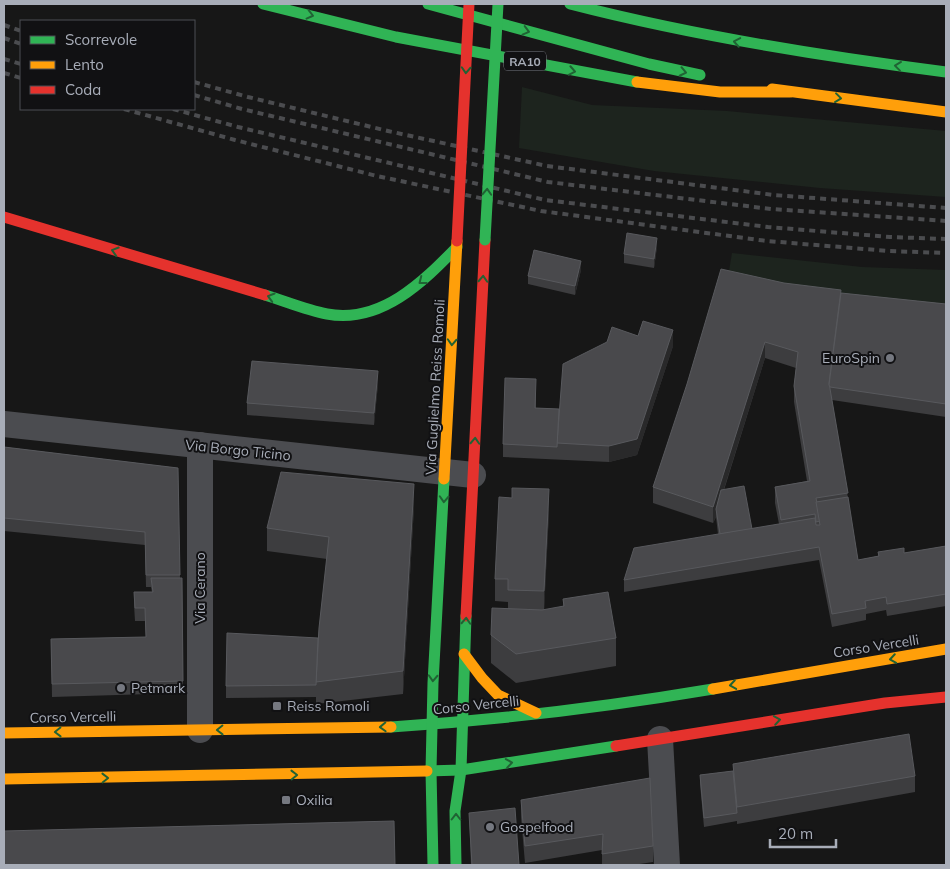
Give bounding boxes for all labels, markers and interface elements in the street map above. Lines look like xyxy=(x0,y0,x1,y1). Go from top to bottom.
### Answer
one-way arrow xyxy=(306,9,315,20)
legend xyxy=(20,20,195,110)
one-way arrow xyxy=(521,25,529,35)
text: Scorrevole xyxy=(65,30,137,49)
one-way arrow xyxy=(733,37,742,47)
road number: RA10 xyxy=(504,51,546,70)
text: Lento xyxy=(65,55,104,74)
one-way arrow xyxy=(894,61,902,72)
one-way arrow xyxy=(568,65,576,75)
one-way arrow xyxy=(460,66,471,74)
one-way arrow xyxy=(679,66,688,76)
text: Coda xyxy=(65,80,101,99)
one-way arrow xyxy=(834,92,842,103)
one-way arrow xyxy=(482,187,493,195)
one-way arrow xyxy=(112,246,120,256)
one-way arrow xyxy=(419,275,428,284)
one-way arrow xyxy=(477,275,488,283)
one-way arrow xyxy=(267,293,276,303)
street label: Via Guglielmo Reiss Romoli xyxy=(421,299,449,475)
one-way arrow xyxy=(447,338,458,346)
place label: EuroSpin xyxy=(822,349,880,367)
marker: EuroSpin xyxy=(884,352,896,364)
street label: Via Borgo Ticino xyxy=(184,436,292,464)
one-way arrow xyxy=(469,437,480,445)
one-way arrow xyxy=(438,495,449,503)
street label: Via Cerano xyxy=(191,552,209,624)
one-way arrow xyxy=(461,617,471,624)
street label: Corso Vercelli xyxy=(832,630,920,662)
one-way arrow xyxy=(889,653,897,663)
one-way arrow xyxy=(428,674,439,682)
place label: Petmark xyxy=(131,679,186,697)
one-way arrow xyxy=(728,680,737,690)
marker: Petmark xyxy=(115,682,127,694)
street label: Corso Vercelli xyxy=(432,692,520,718)
place label: Reiss Romoli xyxy=(287,697,370,715)
marker: Reiss Romoli xyxy=(271,700,283,712)
street label: Corso Vercelli xyxy=(30,707,116,727)
one-way arrow xyxy=(773,716,782,726)
one-way arrow xyxy=(379,722,386,732)
one-way arrow xyxy=(216,725,224,735)
one-way arrow xyxy=(54,727,62,737)
one-way arrow xyxy=(505,759,514,769)
one-way arrow xyxy=(290,770,298,780)
one-way arrow xyxy=(102,773,109,783)
place label: Oxilia xyxy=(296,791,333,809)
marker: Oxilia xyxy=(280,794,292,806)
one-way arrow xyxy=(451,813,461,821)
scale bar xyxy=(770,816,836,848)
place label: Gospelfood xyxy=(500,818,573,836)
marker: Gospelfood xyxy=(484,821,496,833)
text: 20 m xyxy=(778,824,813,843)

